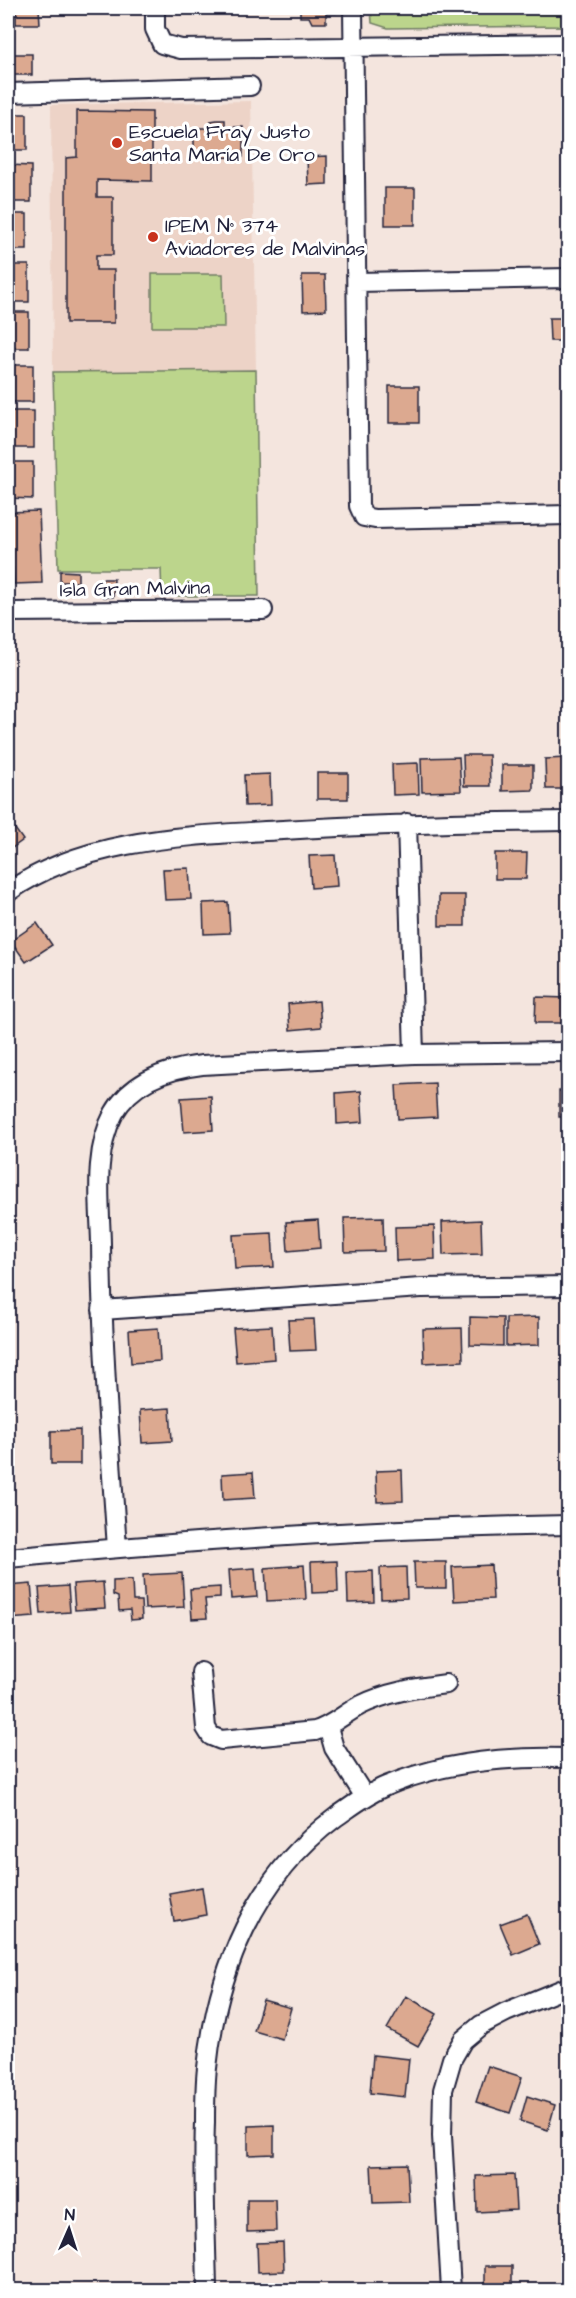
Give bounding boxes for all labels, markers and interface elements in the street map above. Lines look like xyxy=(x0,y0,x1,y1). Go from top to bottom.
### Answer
place label: Escuela Fray Justo Santa María De Oro xyxy=(129,118,315,169)
marker: Escuela Fray Justo Santa María De Oro xyxy=(110,136,124,150)
place label: IPEM N° 374 Aviadores de Malvinas xyxy=(165,212,365,263)
marker: IPEM N° 374 Aviadores de Malvinas xyxy=(146,230,160,244)
street label: Isla Gran Malvina xyxy=(59,574,211,604)
north arrow xyxy=(39,2199,99,2259)
text: N xyxy=(64,2204,75,2226)

